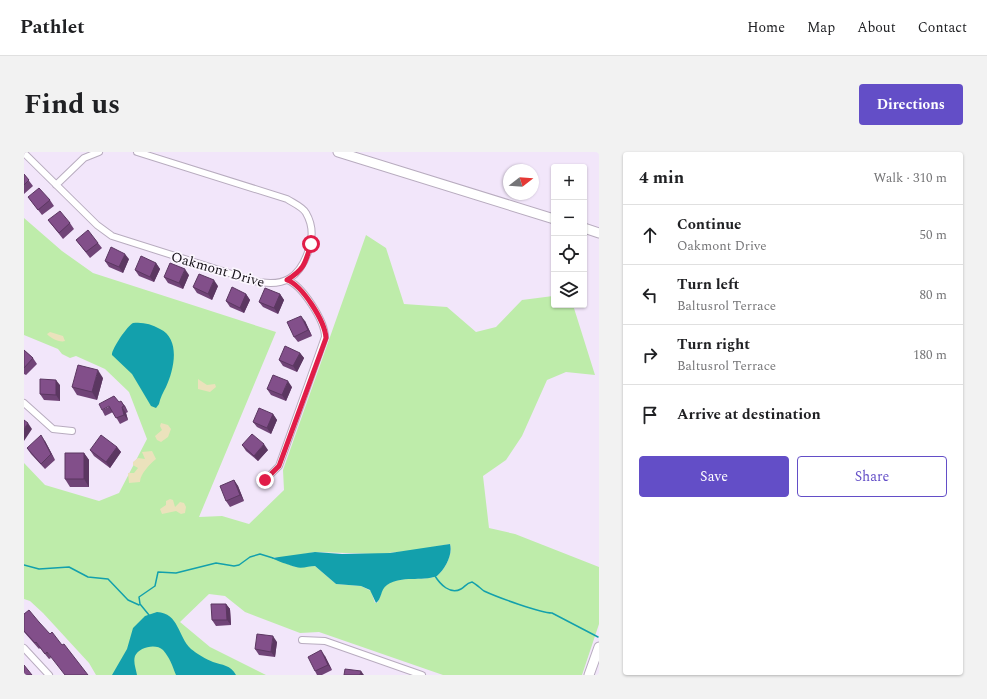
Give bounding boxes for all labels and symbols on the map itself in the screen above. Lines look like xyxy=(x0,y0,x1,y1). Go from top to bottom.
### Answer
north arrow xyxy=(503,164,539,200)
route start xyxy=(302,235,320,253)
street label: Oakmont Drive xyxy=(169,246,267,293)
route end xyxy=(256,471,274,489)

